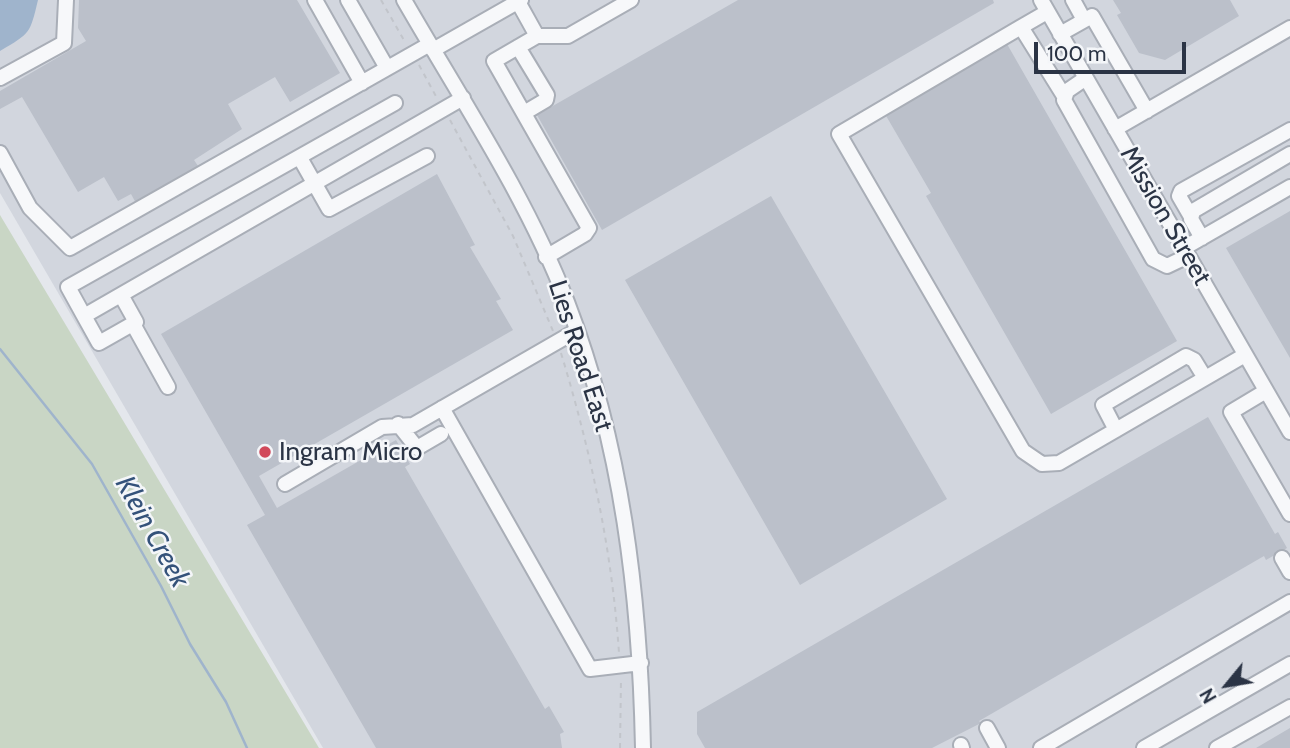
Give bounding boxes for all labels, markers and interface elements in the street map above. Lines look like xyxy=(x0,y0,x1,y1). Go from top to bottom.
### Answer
scale bar xyxy=(1038,28,1190,72)
text: 100 m xyxy=(1047,41,1106,66)
street label: Mission Street xyxy=(1113,141,1217,291)
street label: Lies Road East xyxy=(541,276,619,436)
place label: Ingram Micro xyxy=(279,436,422,468)
marker: Ingram Micro xyxy=(257,444,273,460)
water label: Klein Creek xyxy=(108,470,196,594)
north arrow xyxy=(1192,650,1262,720)
text: N xyxy=(1195,684,1222,707)

